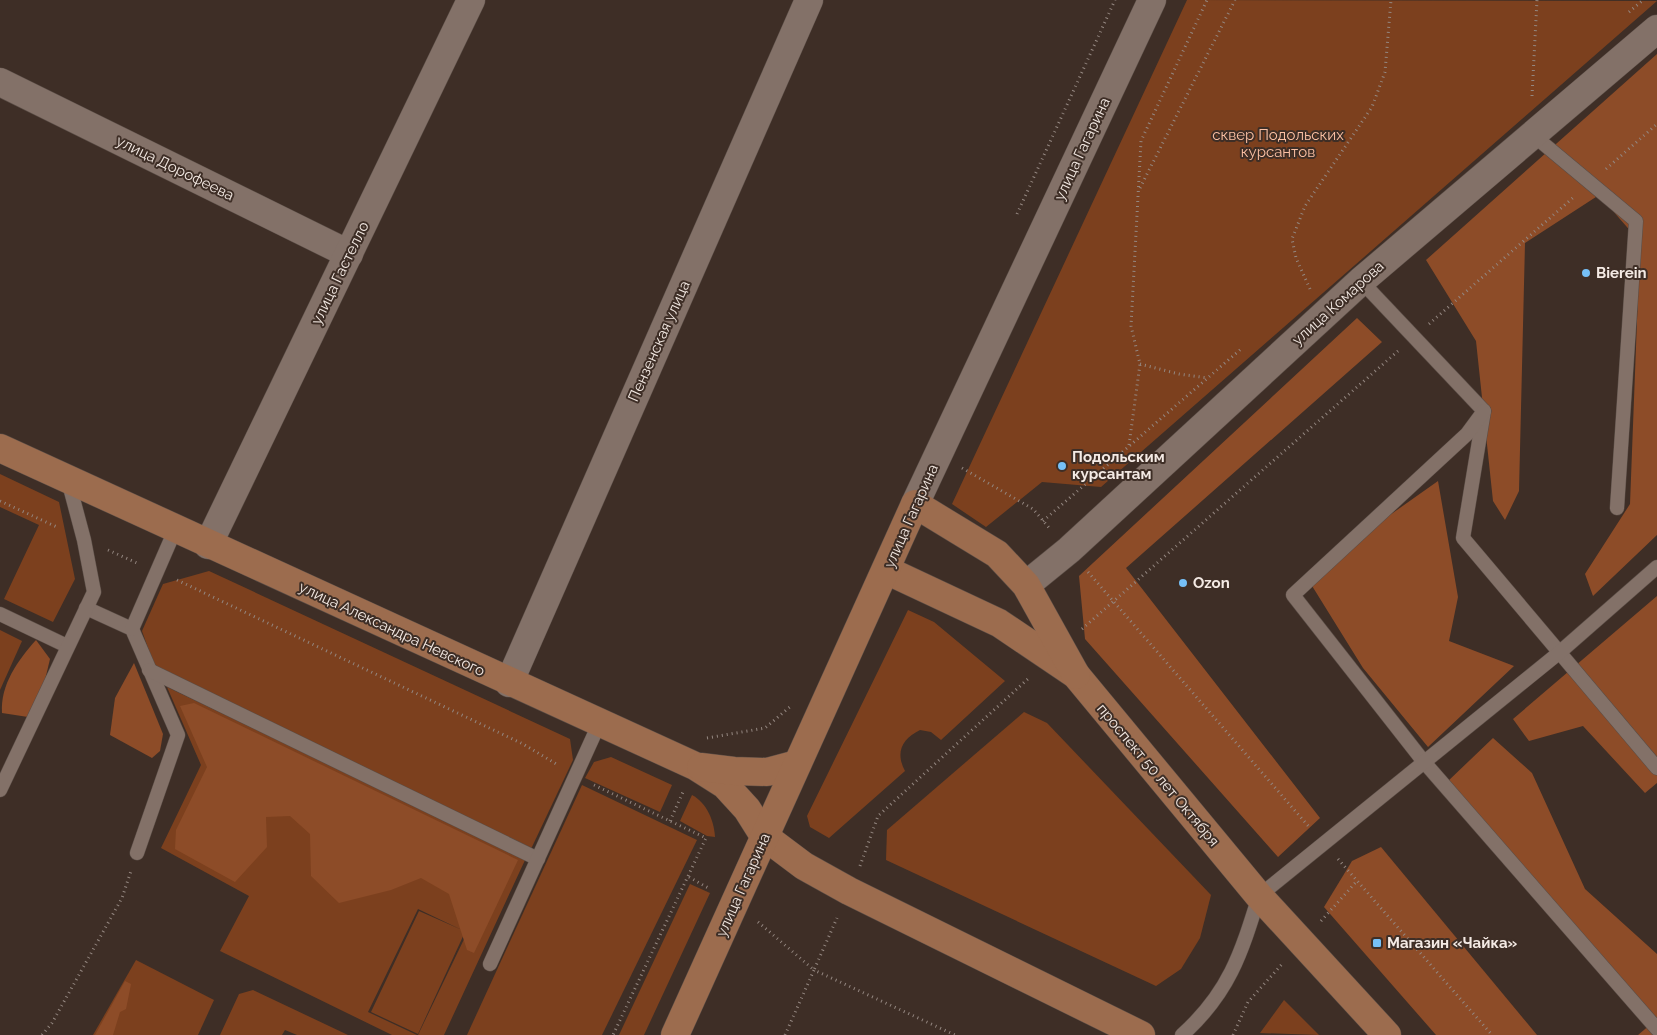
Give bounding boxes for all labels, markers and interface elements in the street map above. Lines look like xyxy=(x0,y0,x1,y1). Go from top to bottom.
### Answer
street label: улица Гагарина xyxy=(1050,95,1114,203)
park label: сквер Подольских курсантов xyxy=(1212,126,1344,161)
street label: улица Дорофеева xyxy=(113,132,237,204)
street label: улица Гастелло xyxy=(307,218,373,327)
street label: улица Комарова xyxy=(1288,257,1388,349)
place label: Bierein xyxy=(1596,264,1647,282)
marker: Bierein xyxy=(1580,267,1592,279)
street label: Пензенская улица xyxy=(624,278,694,404)
place label: Подольским курсантам xyxy=(1072,448,1165,483)
marker: Подольским курсантам xyxy=(1056,460,1068,472)
street label: улица Гагарина xyxy=(880,461,942,571)
place label: Ozon xyxy=(1193,574,1230,592)
marker: Ozon xyxy=(1177,577,1189,589)
street label: улица Александра Невского xyxy=(296,578,488,680)
street label: проспект 50 лет Октября xyxy=(1093,700,1223,850)
street label: улица Гагарина xyxy=(712,830,774,940)
place label: Магазин «Чайка» xyxy=(1387,934,1518,952)
marker: Магазин «Чайка» xyxy=(1371,937,1383,949)

